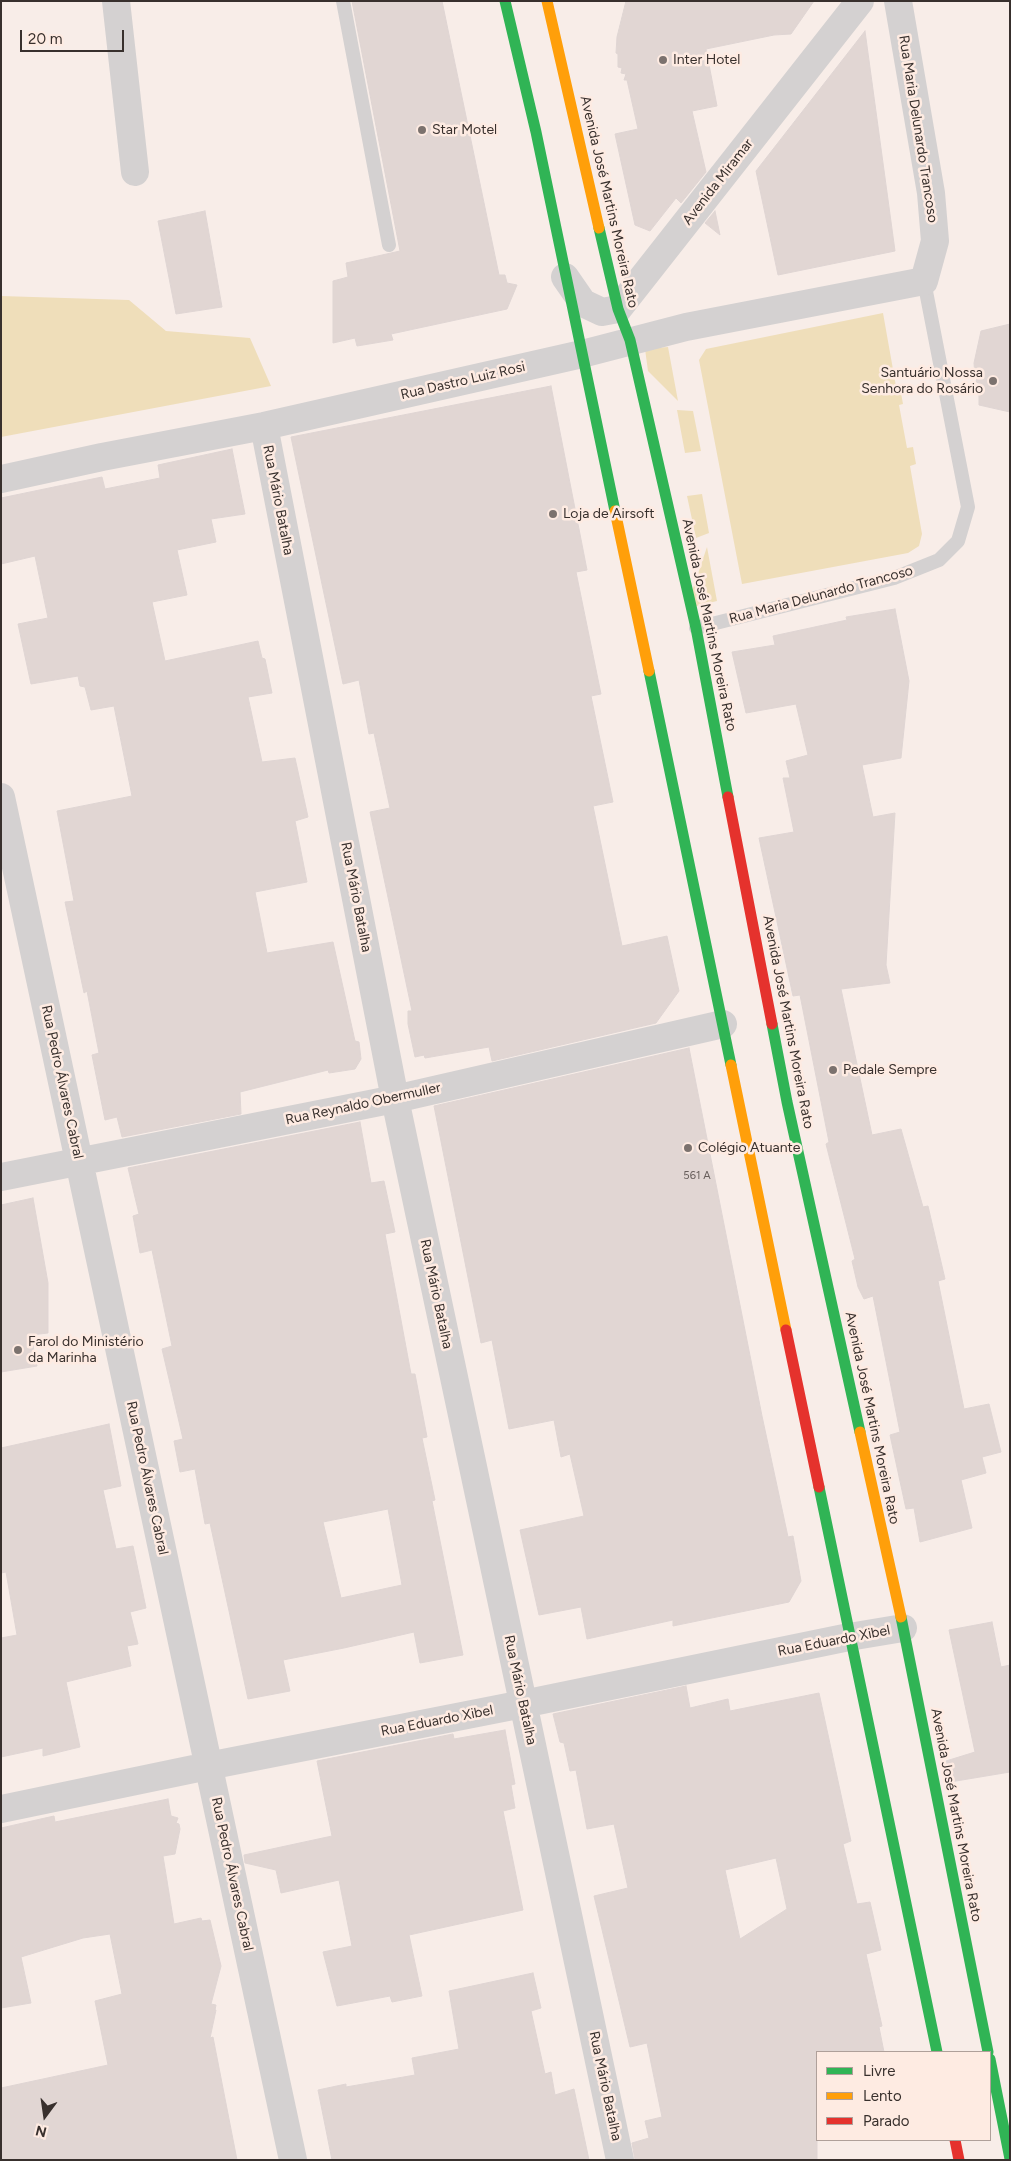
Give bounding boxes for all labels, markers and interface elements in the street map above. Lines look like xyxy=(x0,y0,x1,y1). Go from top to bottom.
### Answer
scale bar xyxy=(22,20,126,52)
text: 20 m xyxy=(28,30,62,48)
street label: Rua Maria Delunardo Trancoso xyxy=(895,34,941,224)
place label: Inter Hotel xyxy=(673,52,740,68)
marker: Inter Hotel xyxy=(657,54,669,66)
street label: Avenida José Martins Moreira Rato xyxy=(576,94,642,310)
place label: Star Motel xyxy=(432,122,497,138)
marker: Star Motel xyxy=(416,124,428,136)
street label: Avenida Miramar xyxy=(679,136,757,228)
street label: Rua Dastro Luiz Rosi xyxy=(399,358,527,404)
place label: Santuário Nossa Senhora do Rosário xyxy=(861,365,983,398)
marker: Santuário Nossa Senhora do Rosário xyxy=(987,375,999,387)
street label: Rua Mário Batalha xyxy=(259,444,297,556)
place label: Loja de Airsoft xyxy=(563,506,655,522)
marker: Loja de Airsoft xyxy=(547,508,559,520)
street label: Avenida José Martins Moreira Rato xyxy=(678,517,740,733)
street label: Rua Maria Delunardo Trancoso xyxy=(727,562,915,628)
street label: Rua Mário Batalha xyxy=(337,841,375,953)
street label: Avenida José Martins Moreira Rato xyxy=(759,914,817,1130)
street label: Rua Pedro Álvares Cabral xyxy=(37,1004,87,1160)
place label: Pedale Sempre xyxy=(843,1062,937,1078)
marker: Pedale Sempre xyxy=(827,1064,839,1076)
street label: Rua Reynaldo Obermuller xyxy=(284,1079,442,1129)
place label: Colégio Atuante xyxy=(698,1140,800,1156)
marker: Colégio Atuante xyxy=(682,1142,694,1154)
house number: 561 A xyxy=(683,1169,711,1183)
street label: Rua Mário Batalha xyxy=(416,1238,456,1350)
street label: Avenida José Martins Moreira Rato xyxy=(841,1310,903,1526)
place label: Farol do Ministério da Marinha xyxy=(28,1334,144,1366)
marker: Farol do Ministério da Marinha xyxy=(12,1344,24,1356)
street label: Rua Pedro Álvares Cabral xyxy=(122,1400,172,1556)
street label: Rua Eduardo Xibel xyxy=(776,1622,892,1660)
street label: Rua Mário Batalha xyxy=(500,1634,540,1746)
street label: Rua Eduardo Xibel xyxy=(379,1702,495,1740)
street label: Avenida José Martins Moreira Rato xyxy=(927,1707,985,1923)
street label: Rua Pedro Álvares Cabral xyxy=(207,1796,257,1952)
street label: Rua Mário Batalha xyxy=(585,2030,625,2142)
legend xyxy=(816,2051,991,2141)
text: Livre xyxy=(863,2062,895,2080)
text: Lento xyxy=(863,2087,902,2105)
north arrow xyxy=(20,2091,70,2141)
text: Parado xyxy=(863,2112,909,2130)
text: N xyxy=(34,2121,49,2141)

